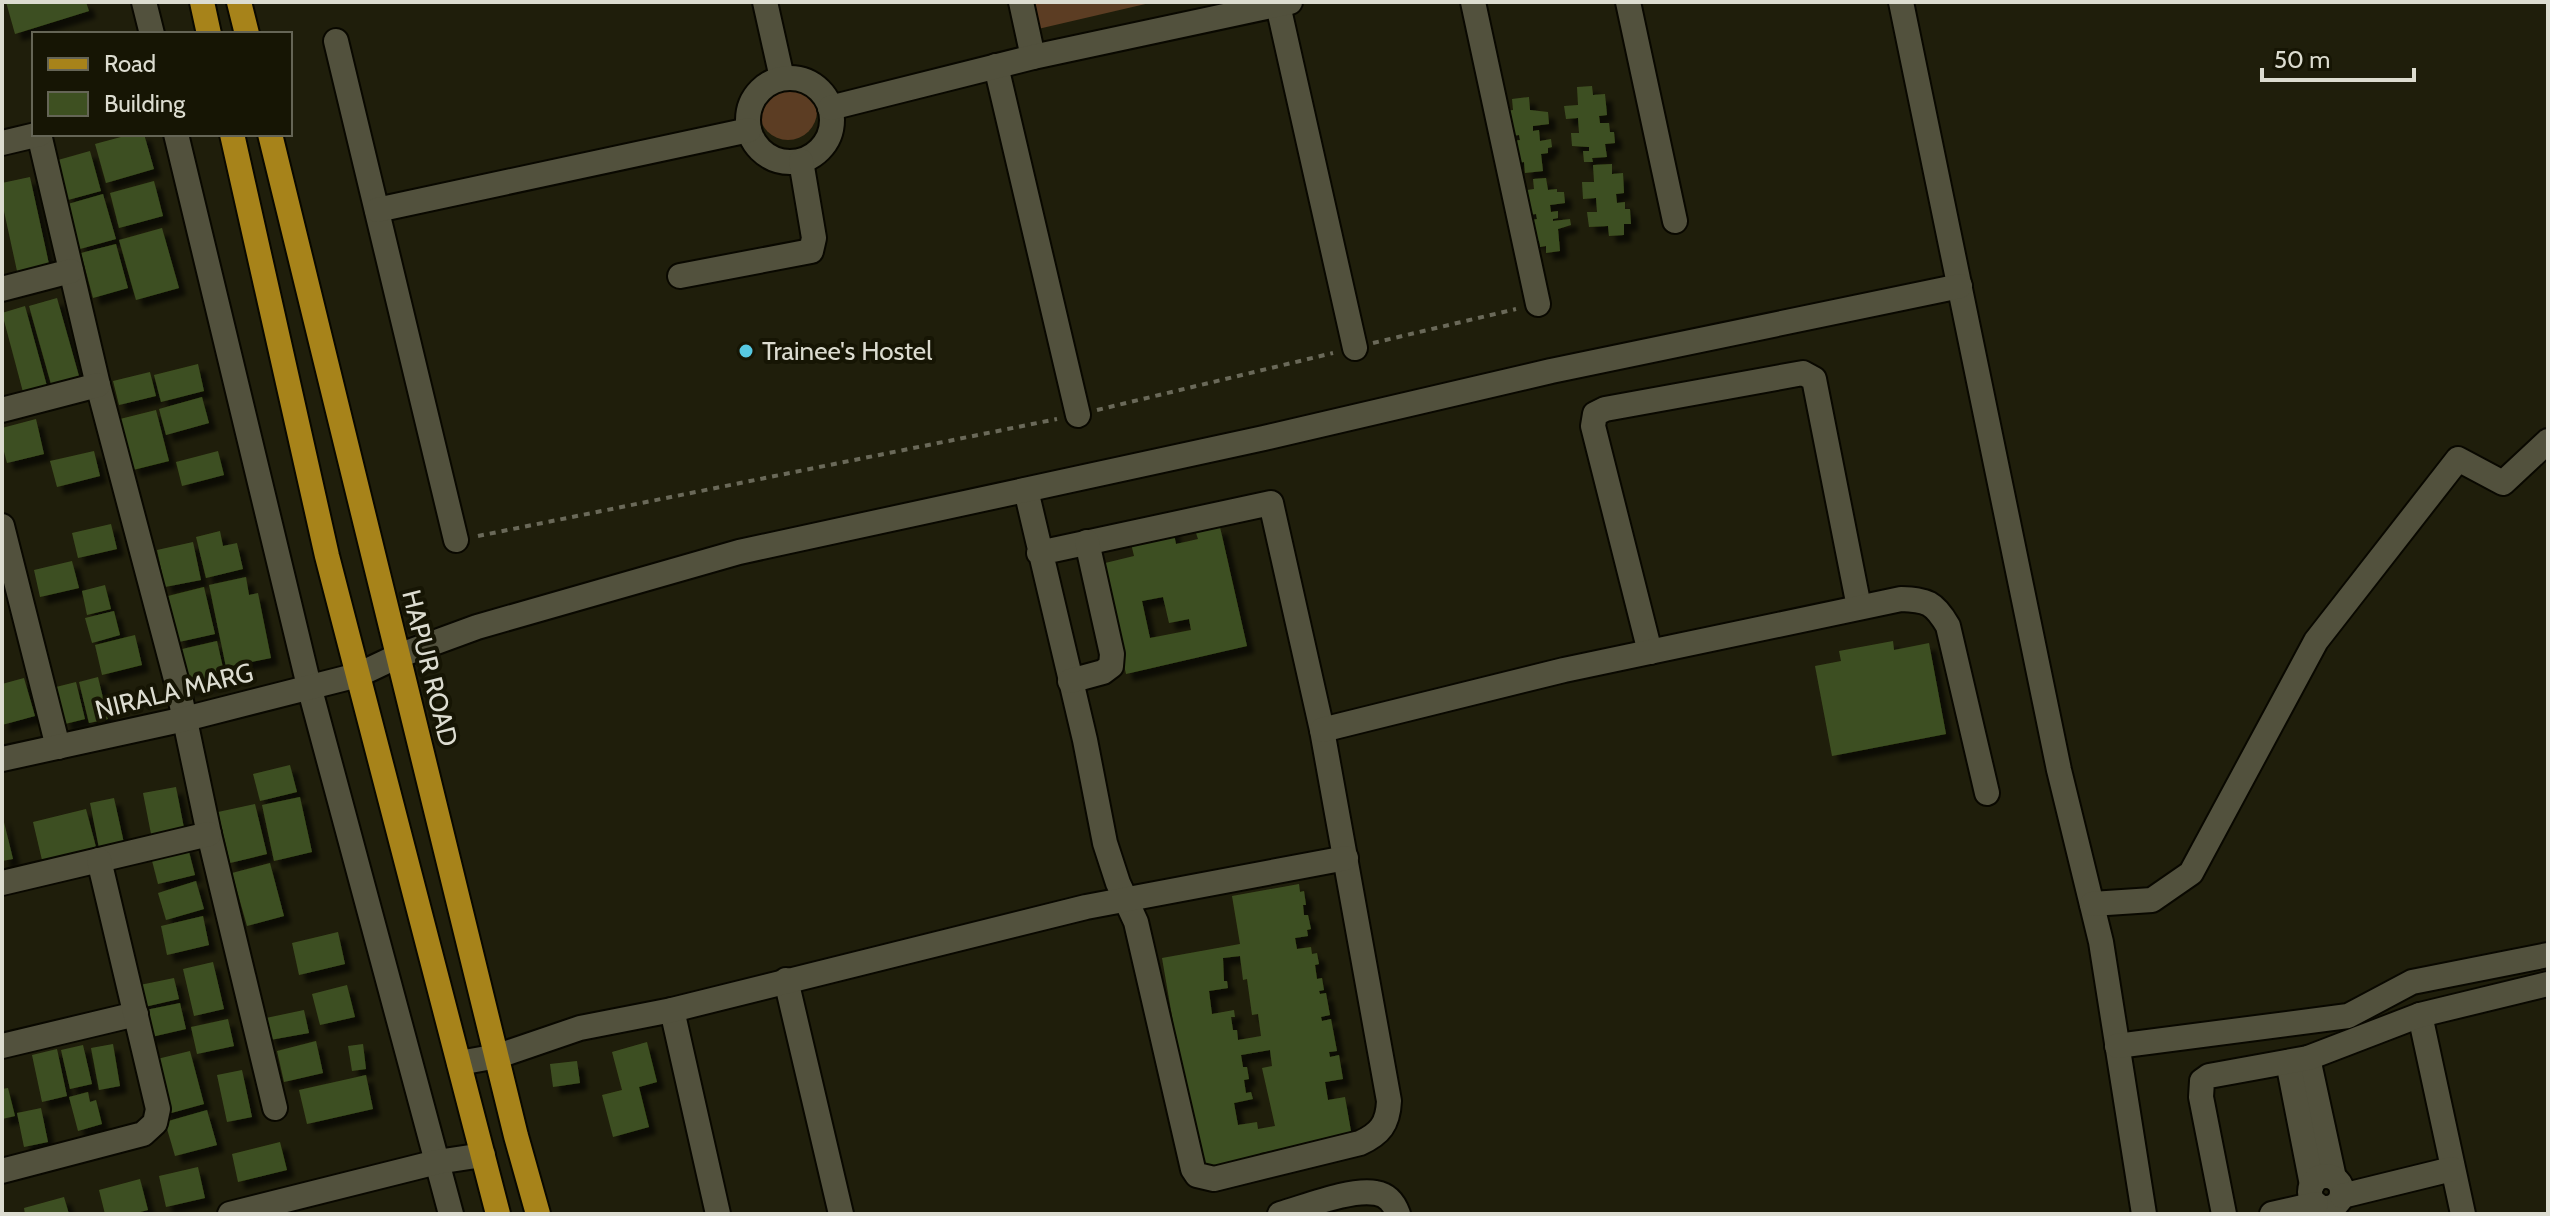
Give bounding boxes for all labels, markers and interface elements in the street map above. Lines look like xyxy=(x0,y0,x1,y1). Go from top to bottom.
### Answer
legend xyxy=(32,32,292,136)
scale bar xyxy=(2262,32,2414,82)
text: 50 m xyxy=(2274,45,2330,74)
text: Road xyxy=(104,49,156,78)
text: Building xyxy=(104,89,186,118)
place label: Trainee's Hostel xyxy=(762,335,932,367)
marker: Trainee's Hostel xyxy=(737,342,755,360)
street label: HAPUR ROAD xyxy=(395,587,465,749)
street label: NIRALA MARG xyxy=(92,656,256,726)

